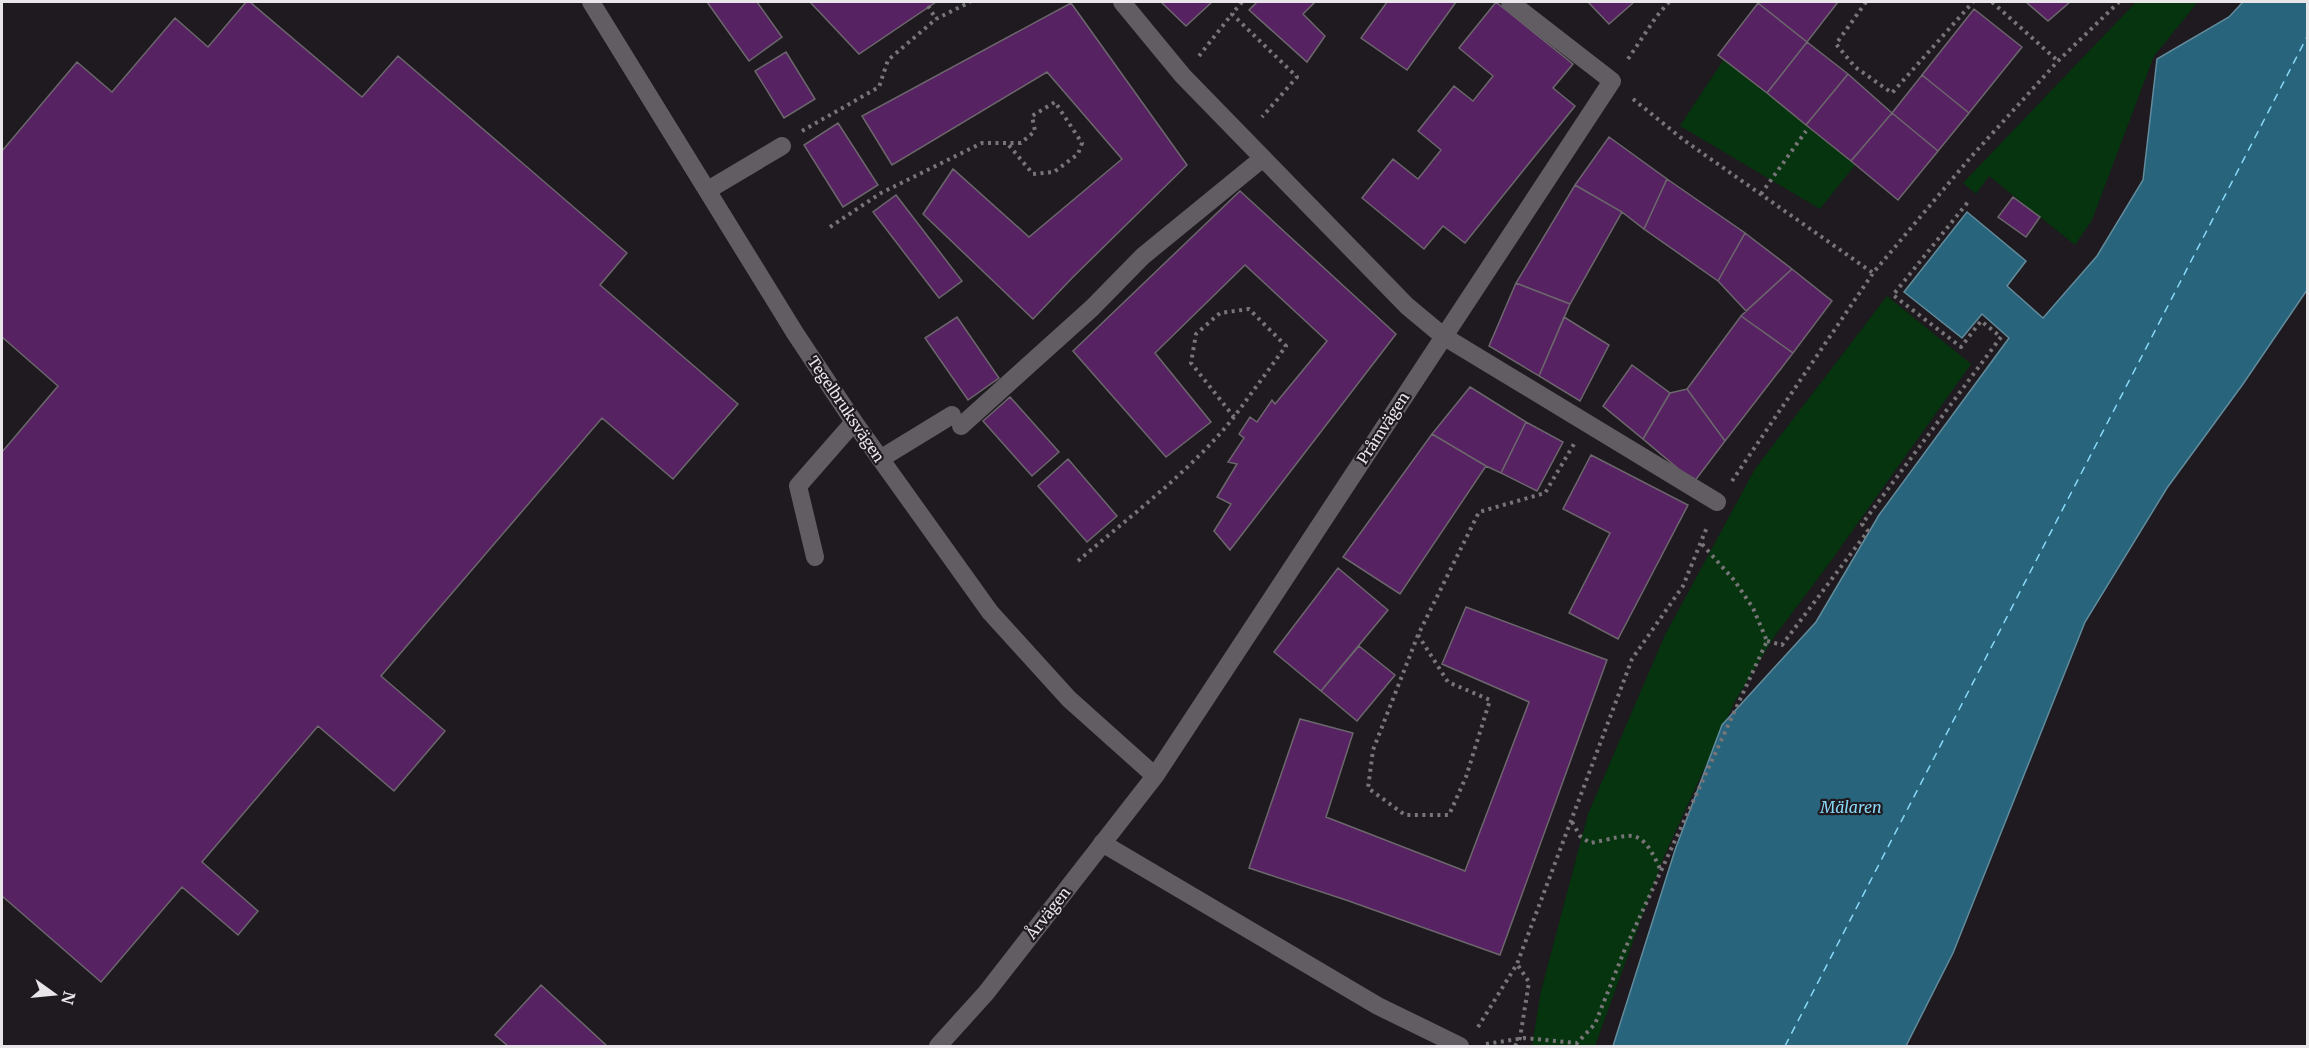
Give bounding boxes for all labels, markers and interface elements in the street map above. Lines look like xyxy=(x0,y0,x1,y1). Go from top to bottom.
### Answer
street label: Tegelbruksvägen xyxy=(803,352,889,466)
street label: Pråmvägen xyxy=(1353,388,1413,468)
water label: Mälaren xyxy=(1819,797,1882,817)
street label: Årvägen xyxy=(1020,882,1074,944)
north arrow xyxy=(24,964,84,1024)
text: N xyxy=(57,989,80,1007)

